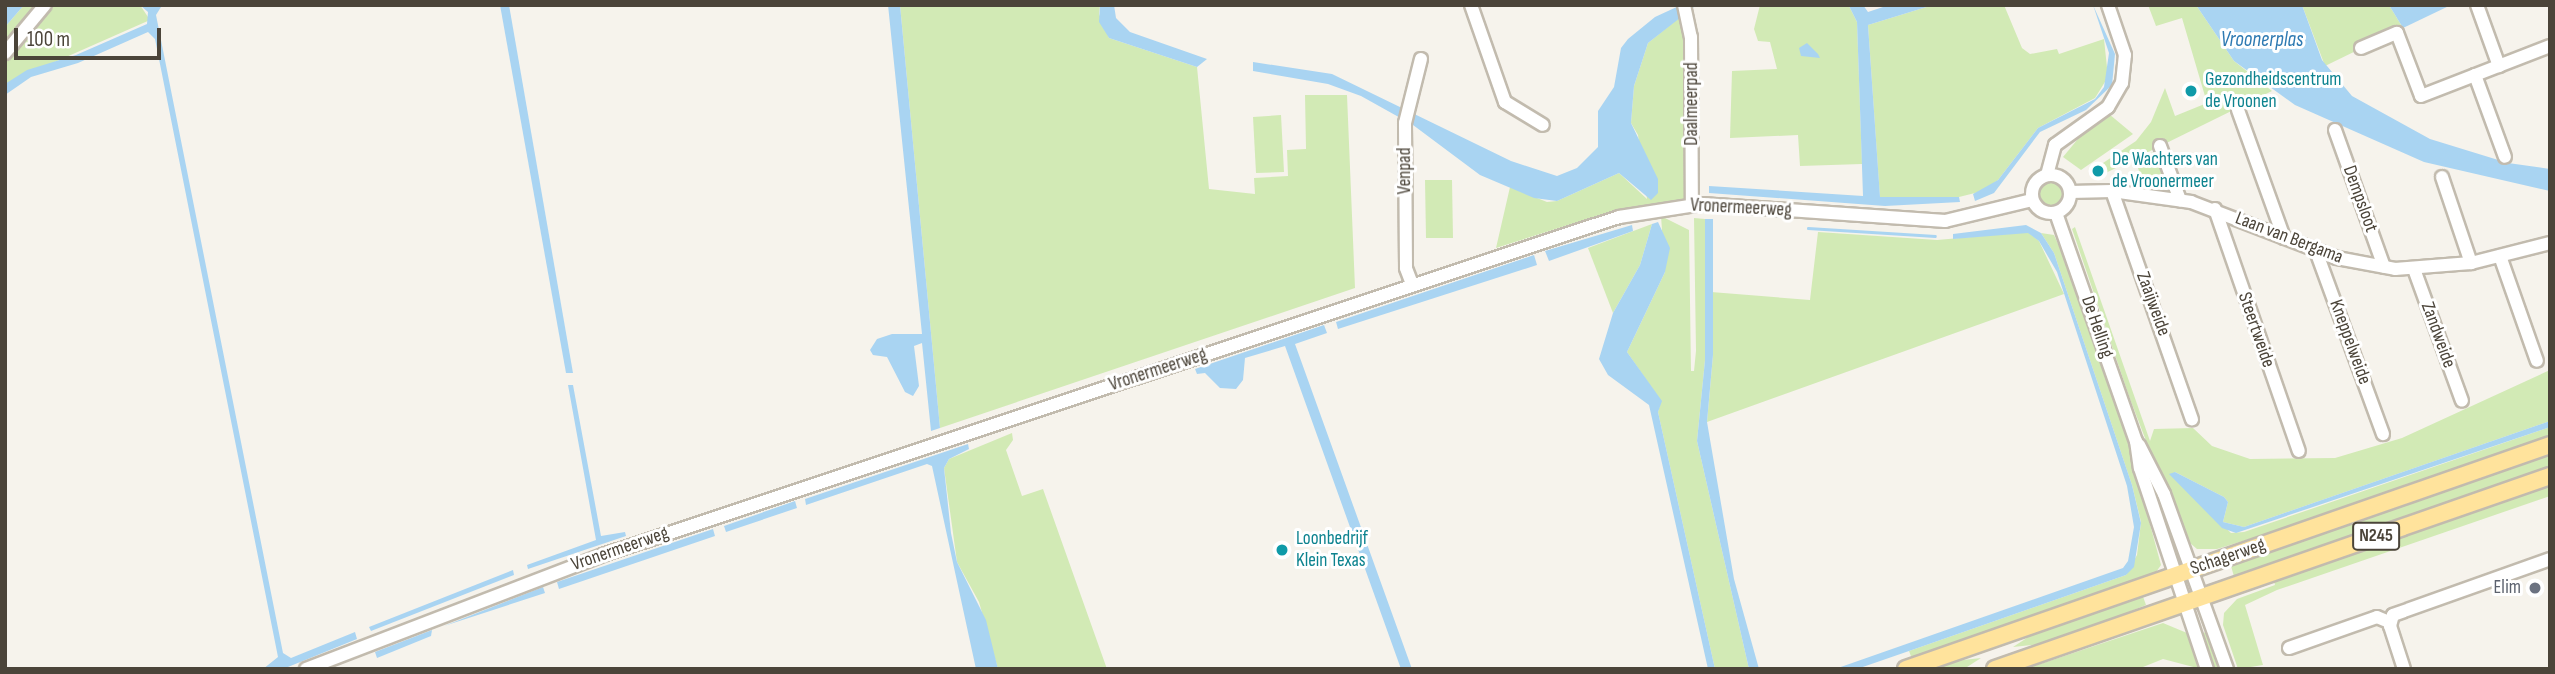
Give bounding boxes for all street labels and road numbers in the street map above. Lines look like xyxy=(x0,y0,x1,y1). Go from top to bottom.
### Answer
street label: Daalmeerpad xyxy=(1681,62,1703,146)
street label: Venpad xyxy=(1394,148,1416,194)
street label: Dempsloot xyxy=(2337,163,2383,235)
street label: Vronermeerweg xyxy=(1690,194,1792,222)
street label: Laan van Bergama xyxy=(2232,207,2346,269)
street label: Zaaijweide xyxy=(2131,269,2175,339)
street label: Steertweide xyxy=(2233,289,2279,371)
street label: De Helling xyxy=(2076,293,2118,361)
street label: Kneppelweide xyxy=(2324,297,2376,387)
street label: Zandweide xyxy=(2416,299,2460,371)
street label: Vronermeerweg xyxy=(1106,343,1210,397)
street label: Vronermeerweg xyxy=(568,522,672,576)
road number: N245 xyxy=(2352,522,2400,550)
street label: Schagerweg xyxy=(2187,534,2269,580)

